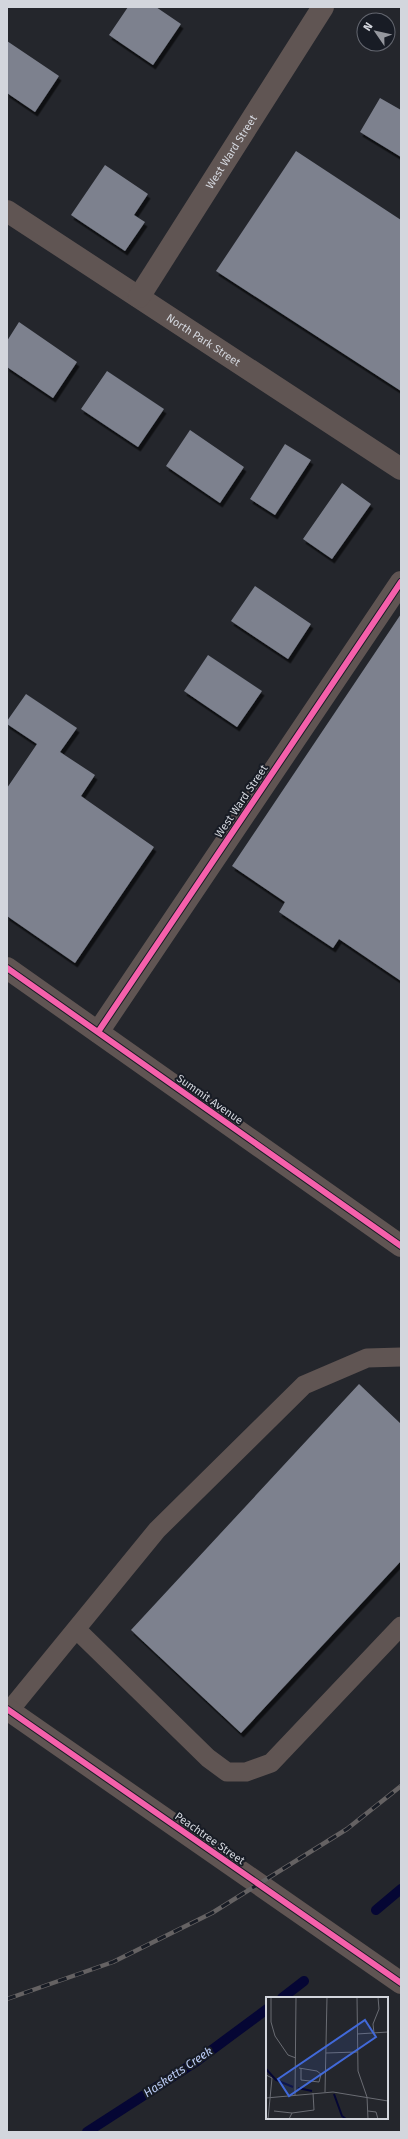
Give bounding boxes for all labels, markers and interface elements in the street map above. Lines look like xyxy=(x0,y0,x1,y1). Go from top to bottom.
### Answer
north arrow xyxy=(356,12,396,52)
text: N xyxy=(361,20,376,33)
street label: West Ward Street xyxy=(203,113,260,191)
street label: North Park Street xyxy=(164,311,243,369)
street label: West Ward Street xyxy=(212,762,271,840)
street label: Summit Avenue xyxy=(174,1072,245,1127)
street label: Peachtree Street xyxy=(172,1809,247,1867)
inset map xyxy=(266,1997,388,2119)
water label: Hasketts Creek xyxy=(141,2044,215,2100)

